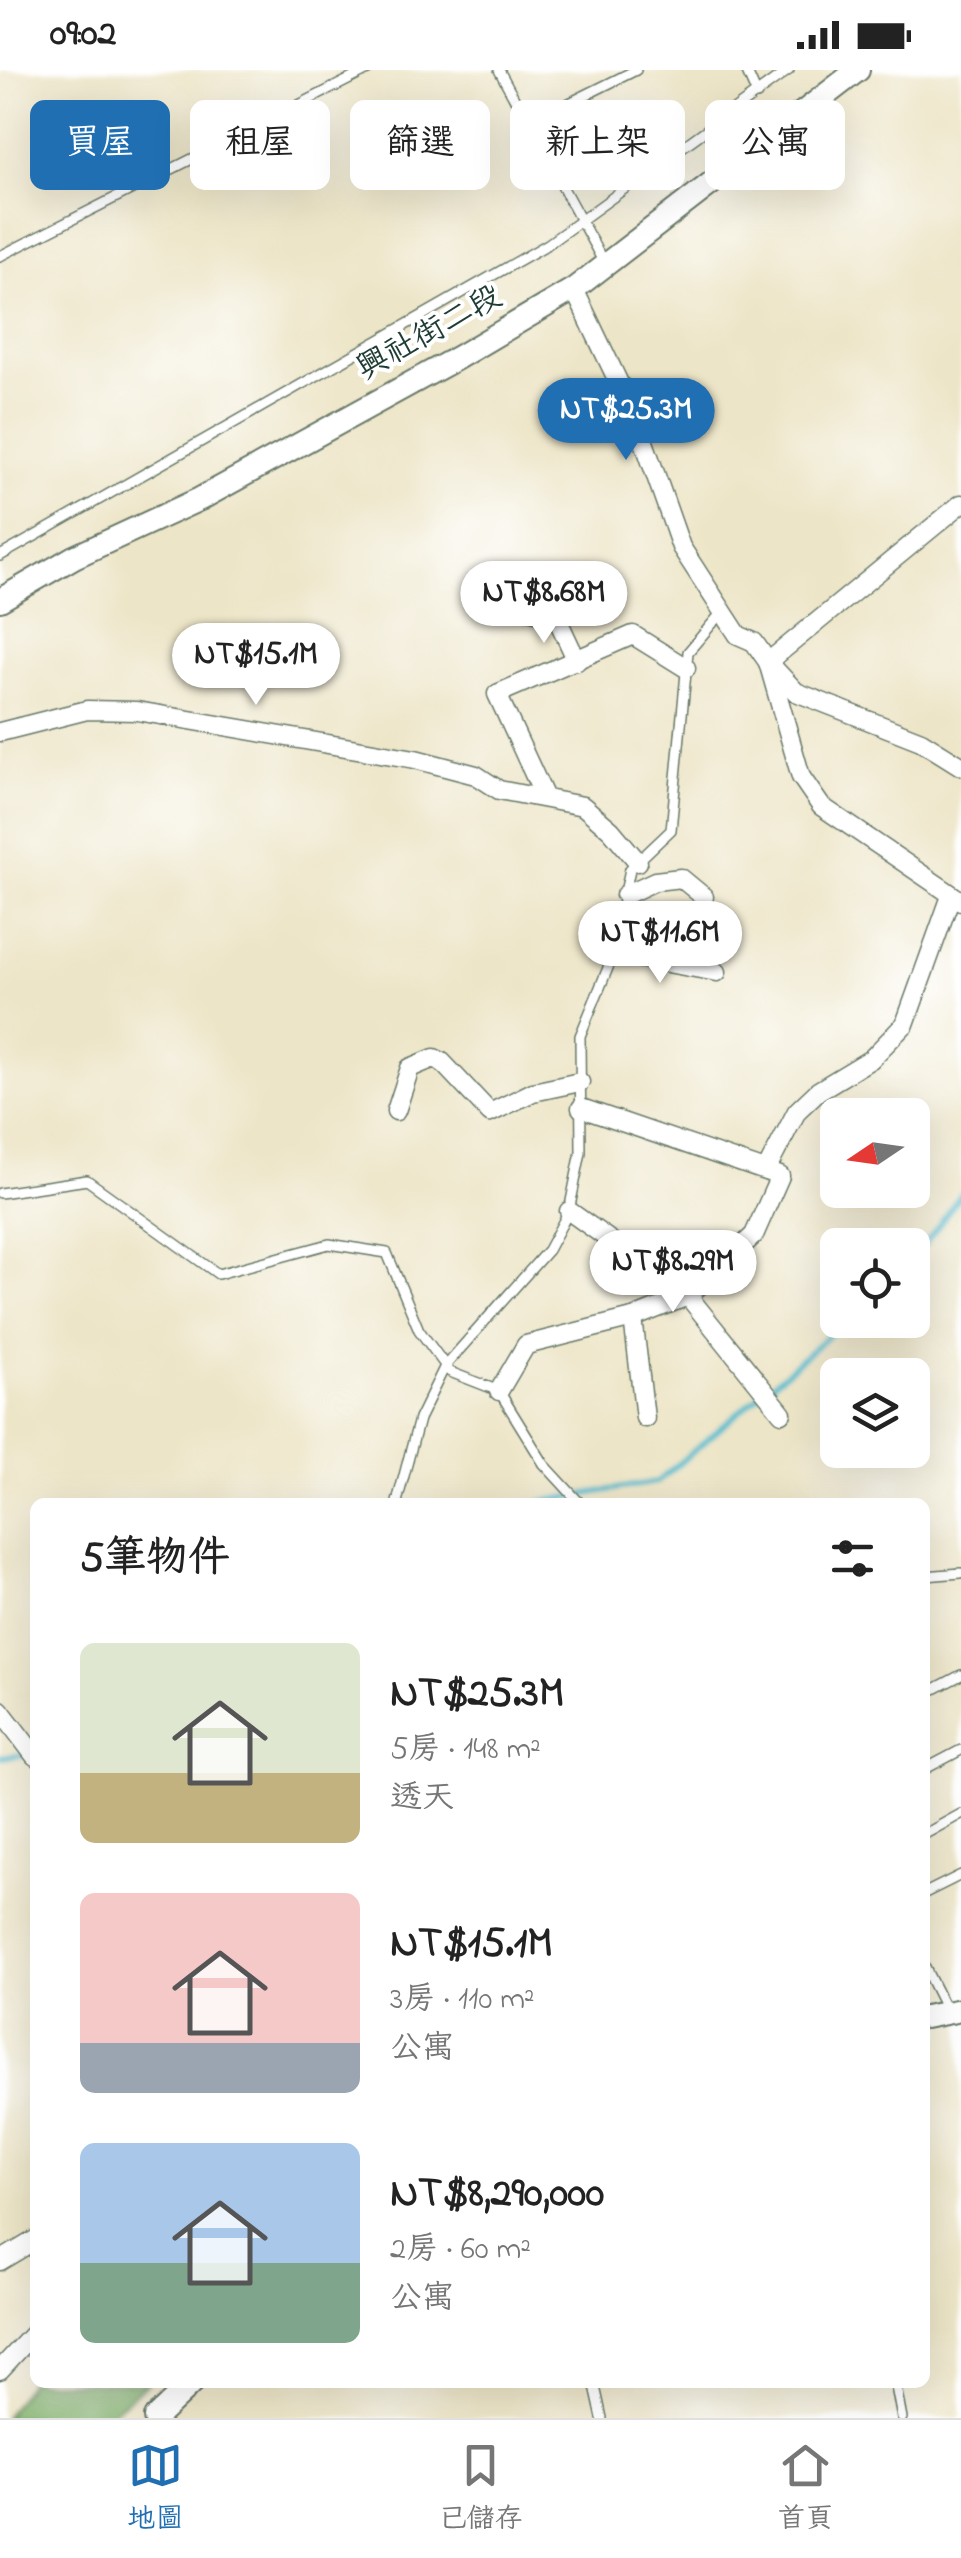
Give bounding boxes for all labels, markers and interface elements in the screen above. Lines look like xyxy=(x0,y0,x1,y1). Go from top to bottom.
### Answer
text: 09:02 xyxy=(50,7,116,63)
chip: 買屋 xyxy=(30,100,170,190)
chip: 租屋 xyxy=(190,100,330,190)
chip: 篩選 xyxy=(350,100,490,190)
chip: 新上架 xyxy=(510,100,685,190)
chip: 公寓 xyxy=(705,100,845,190)
street label: 興社街二段 xyxy=(349,275,511,393)
pin: NT$25.3M xyxy=(523,378,729,463)
text: NT$25.3M xyxy=(560,387,692,434)
pin: NT$8.68M xyxy=(441,561,647,646)
text: NT$8.68M xyxy=(482,570,606,617)
pin: NT$15.1M xyxy=(153,623,359,708)
text: NT$15.1M xyxy=(194,632,318,679)
pin: NT$11.6M xyxy=(557,901,763,986)
text: NT$11.6M xyxy=(600,910,720,957)
north arrow xyxy=(820,1098,930,1208)
map controls xyxy=(820,1098,930,1468)
button: locate xyxy=(820,1228,930,1338)
pin: NT$8.29M xyxy=(570,1230,776,1315)
text: NT$8.29M xyxy=(612,1239,734,1286)
button: layers xyxy=(820,1358,930,1468)
text: 5筆物件 xyxy=(80,1529,230,1590)
icon: filters xyxy=(825,1531,880,1586)
text: NT$25.3M xyxy=(390,1664,564,1725)
icon: home xyxy=(160,1683,280,1803)
text: 5房 · 148 m² xyxy=(390,1727,541,1774)
text: 透天 xyxy=(390,1776,454,1823)
text: NT$15.1M xyxy=(390,1914,553,1975)
icon: home xyxy=(160,1933,280,2053)
text: 3房 · 110 m² xyxy=(390,1977,535,2024)
text: 公寓 xyxy=(390,2026,454,2073)
text: NT$8,290,000 xyxy=(390,2164,604,2225)
icon: home xyxy=(160,2183,280,2303)
text: 2房 · 60 m² xyxy=(390,2227,531,2274)
text: 公寓 xyxy=(390,2276,454,2323)
tab: 地圖 xyxy=(127,2438,184,2541)
tab: 已儲存 xyxy=(438,2438,523,2541)
tab: 首頁 xyxy=(777,2438,834,2541)

